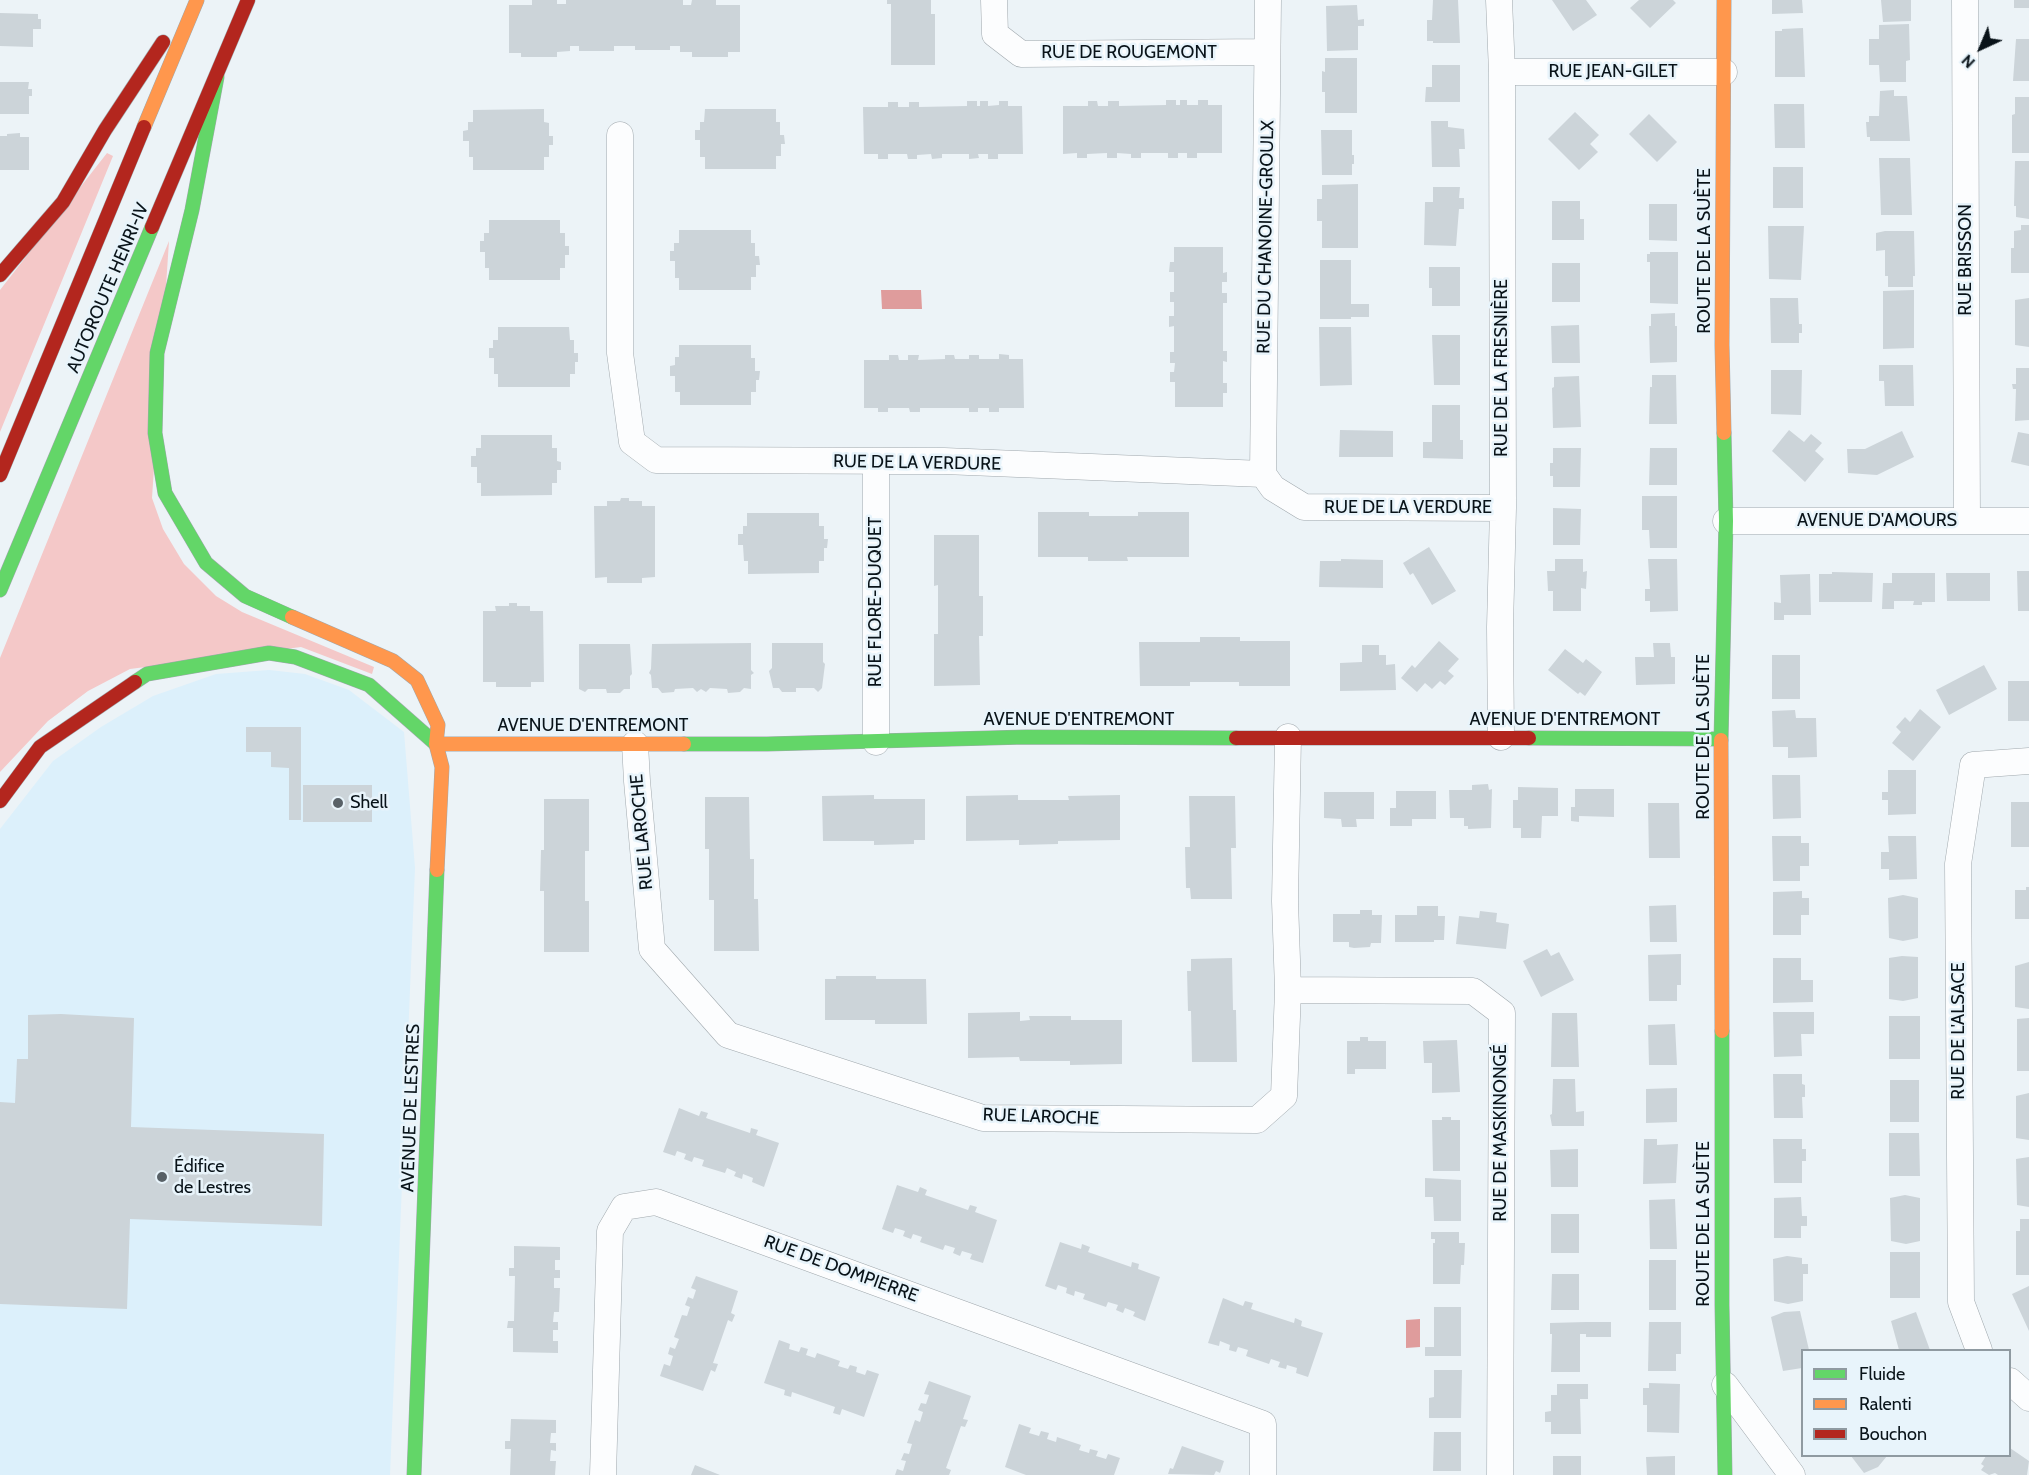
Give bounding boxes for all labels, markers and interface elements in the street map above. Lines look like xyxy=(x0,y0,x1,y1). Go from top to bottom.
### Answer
north arrow xyxy=(1951,18,2011,78)
street label: RUE DE ROUGEMONT xyxy=(1041,42,1217,64)
text: N xyxy=(1957,51,1979,72)
street label: RUE JEAN-GILET xyxy=(1548,61,1678,83)
street label: RUE DU CHANOINE-GROULX xyxy=(1253,120,1279,354)
street label: ROUTE DE LA SUÈTE xyxy=(1694,168,1716,334)
street label: AUTOROUTE HENRI-IV xyxy=(62,200,154,376)
street label: RUE BRISSON xyxy=(1955,204,1977,316)
street label: RUE DE LA FRESNIÈRE xyxy=(1491,279,1513,457)
street label: RUE DE LA VERDURE xyxy=(833,451,1001,475)
street label: RUE DE LA VERDURE xyxy=(1324,497,1492,519)
street label: AVENUE D'AMOURS xyxy=(1797,510,1957,532)
street label: RUE FLORE-DUQUET xyxy=(865,517,887,687)
street label: ROUTE DE LA SUÈTE xyxy=(1693,654,1715,820)
street label: AVENUE D'ENTREMONT xyxy=(984,709,1174,731)
street label: AVENUE D'ENTREMONT xyxy=(1470,709,1660,731)
street label: AVENUE D'ENTREMONT xyxy=(498,715,688,737)
street label: RUE LAROCHE xyxy=(626,773,658,891)
place label: Shell xyxy=(350,792,388,814)
marker: Shell xyxy=(331,796,345,810)
street label: RUE DE L'ALSACE xyxy=(1948,962,1970,1100)
street label: AVENUE DE LESTRES xyxy=(397,1023,425,1193)
street label: RUE DE MASKINONGÉ xyxy=(1490,1044,1512,1222)
street label: RUE LAROCHE xyxy=(982,1104,1100,1130)
street label: ROUTE DE LA SUÈTE xyxy=(1693,1141,1715,1307)
place label: Édifice de Lestres xyxy=(174,1156,251,1198)
marker: Édifice de Lestres xyxy=(155,1170,169,1184)
street label: RUE DE DOMPIERRE xyxy=(761,1231,921,1307)
legend xyxy=(1801,1349,2011,1457)
text: Fluide xyxy=(1859,1363,1905,1385)
text: Ralenti xyxy=(1859,1393,1912,1415)
text: Bouchon xyxy=(1859,1423,1927,1445)

